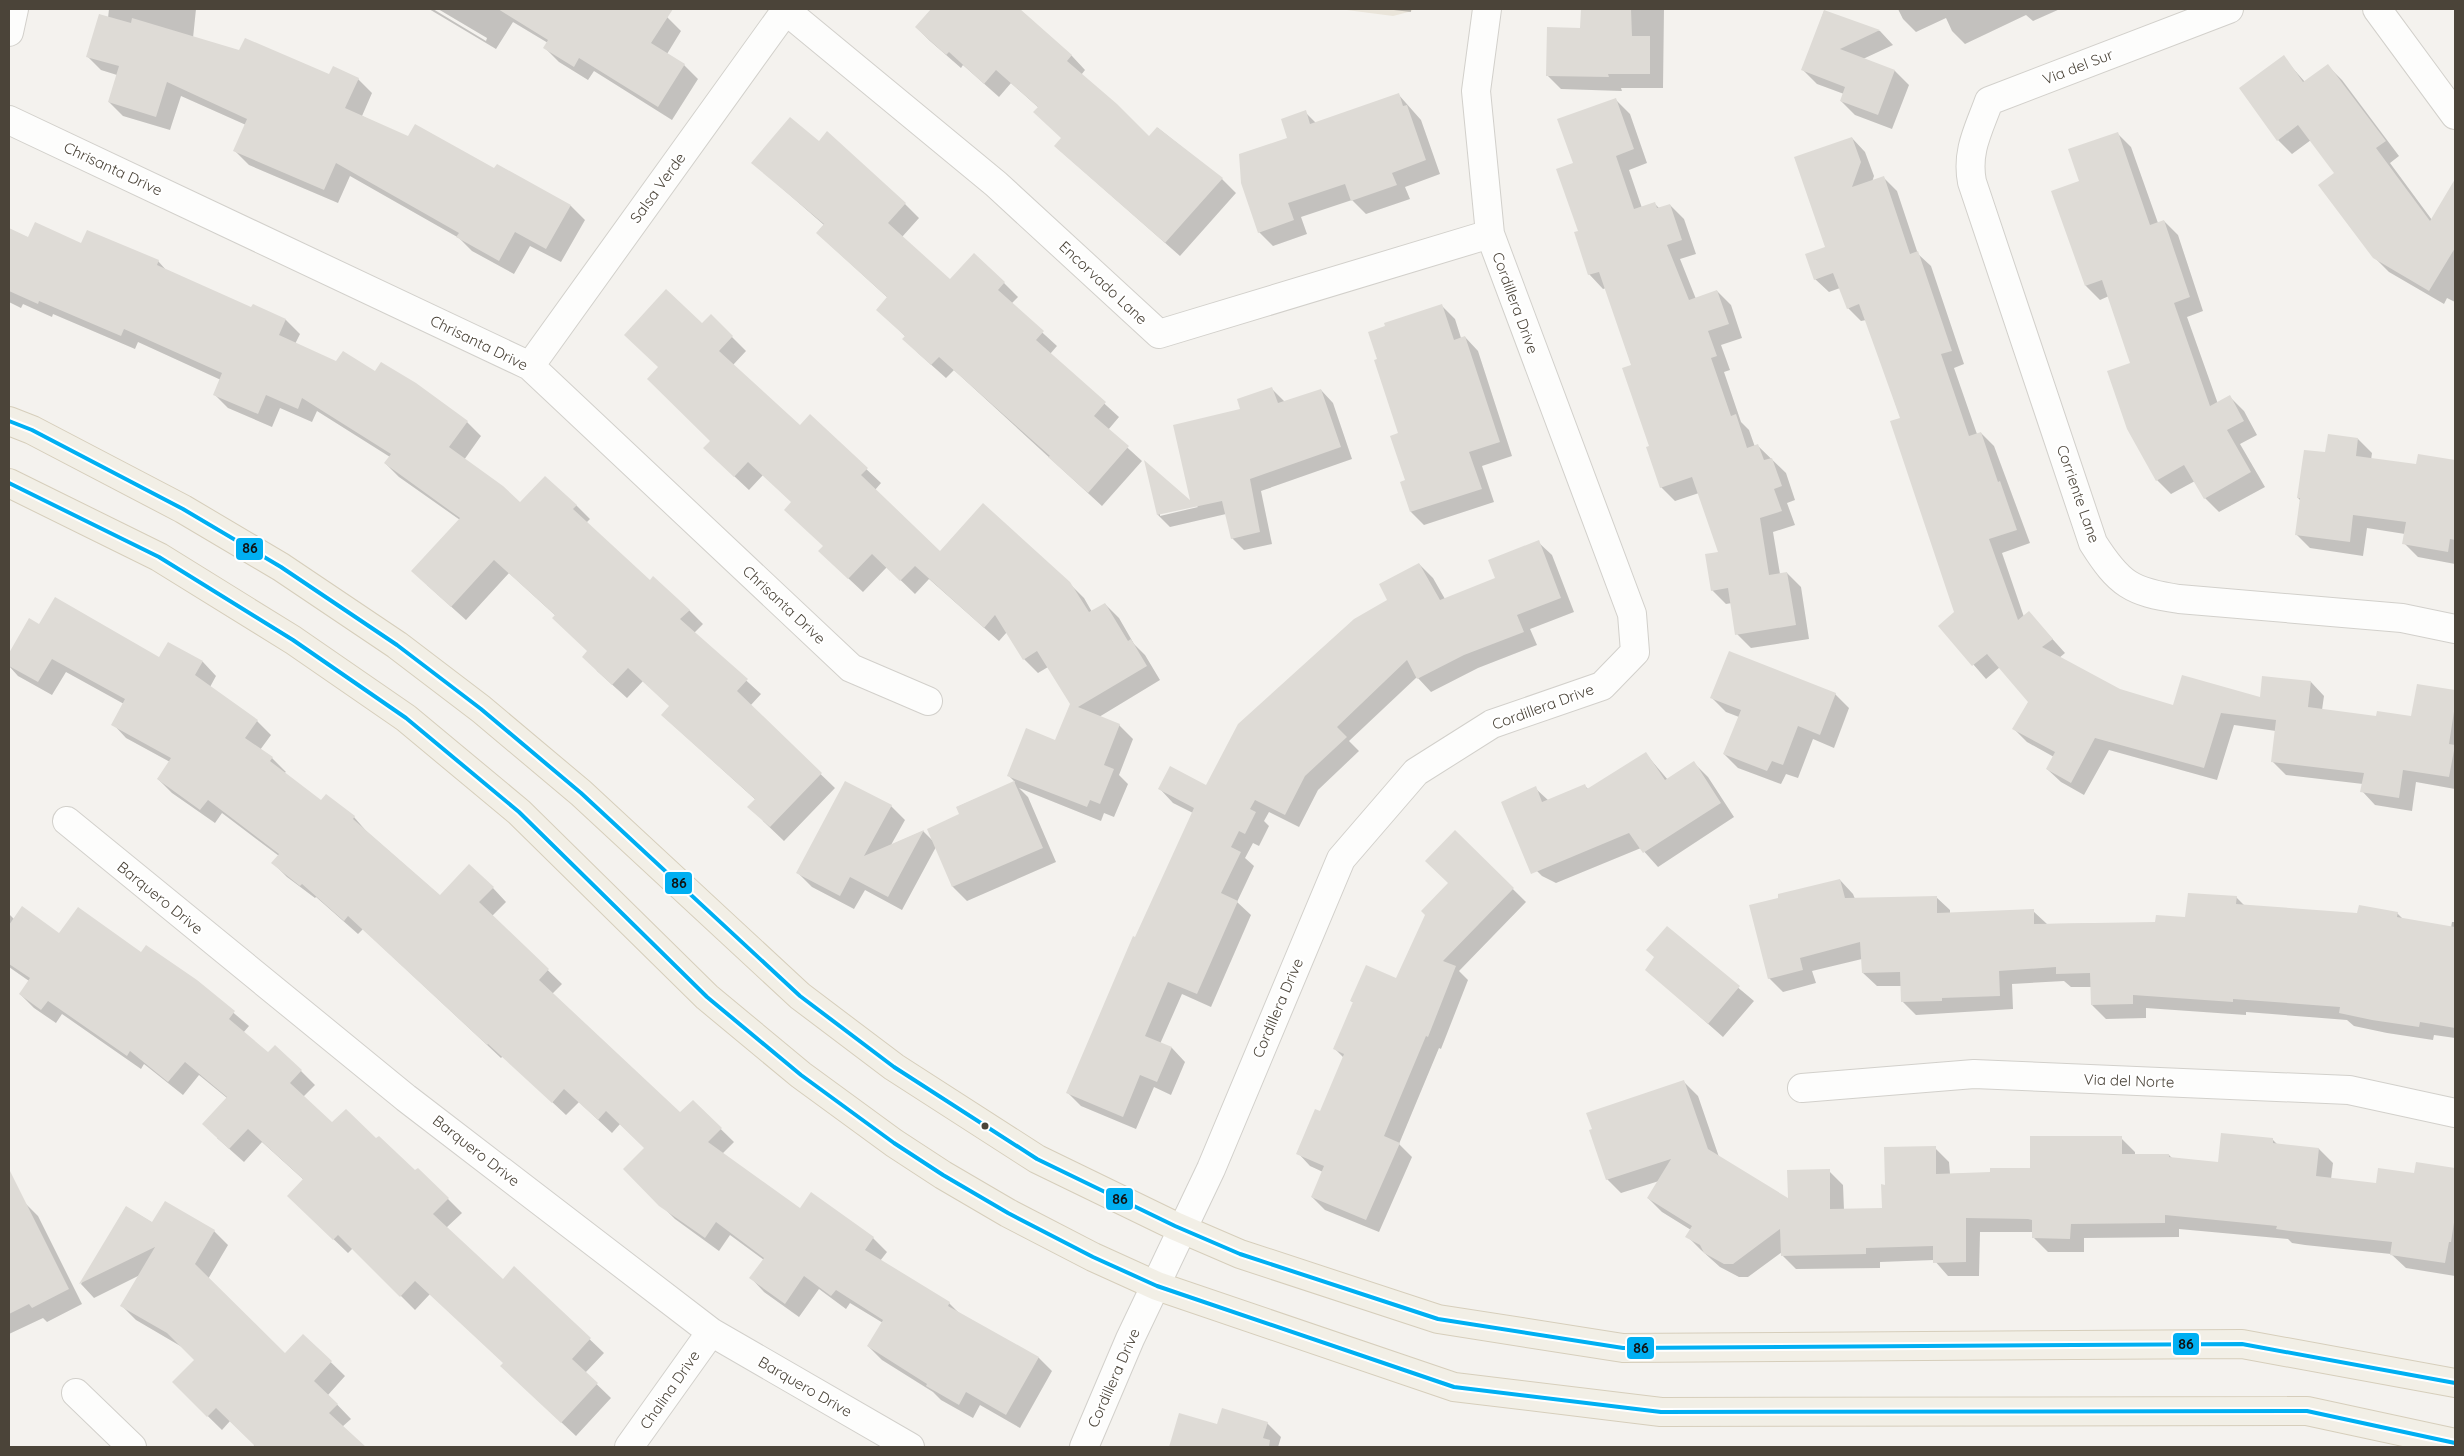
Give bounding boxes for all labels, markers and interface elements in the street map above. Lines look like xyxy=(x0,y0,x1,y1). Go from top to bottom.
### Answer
street label: Via del Sur xyxy=(2040,44,2116,89)
street label: Chrisanta Drive xyxy=(61,137,166,200)
street label: Salsa Verde xyxy=(626,149,690,227)
street label: Encorvado Lane xyxy=(1055,237,1152,328)
street label: Cordillera Drive xyxy=(1488,249,1543,356)
street label: Chrisanta Drive xyxy=(427,311,531,374)
street label: Corriente Lane xyxy=(2053,442,2104,545)
line badge: 86 xyxy=(235,537,264,561)
text: 86 xyxy=(242,539,258,557)
street label: Chrisanta Drive xyxy=(739,561,830,648)
street label: Cordillera Drive xyxy=(1489,679,1596,734)
street label: Barquero Drive xyxy=(113,857,207,938)
line badge: 86 xyxy=(664,871,693,895)
text: 86 xyxy=(671,874,687,892)
street label: Cordillera Drive xyxy=(1248,955,1307,1061)
street label: Via del Norte xyxy=(2083,1069,2175,1092)
street label: Barquero Drive xyxy=(429,1111,524,1190)
unlabelled marker xyxy=(980,1121,990,1131)
line badge: 86 xyxy=(1105,1187,1134,1211)
text: 86 xyxy=(1112,1190,1128,1208)
street label: Cordillera Drive xyxy=(1083,1325,1144,1430)
line badge: 86 xyxy=(2172,1332,2200,1356)
text: 86 xyxy=(2178,1335,2194,1353)
line badge: 86 xyxy=(1626,1336,1655,1360)
text: 86 xyxy=(1633,1339,1649,1357)
street label: Chalina Drive xyxy=(635,1347,704,1433)
street label: Barquero Drive xyxy=(755,1352,856,1421)

